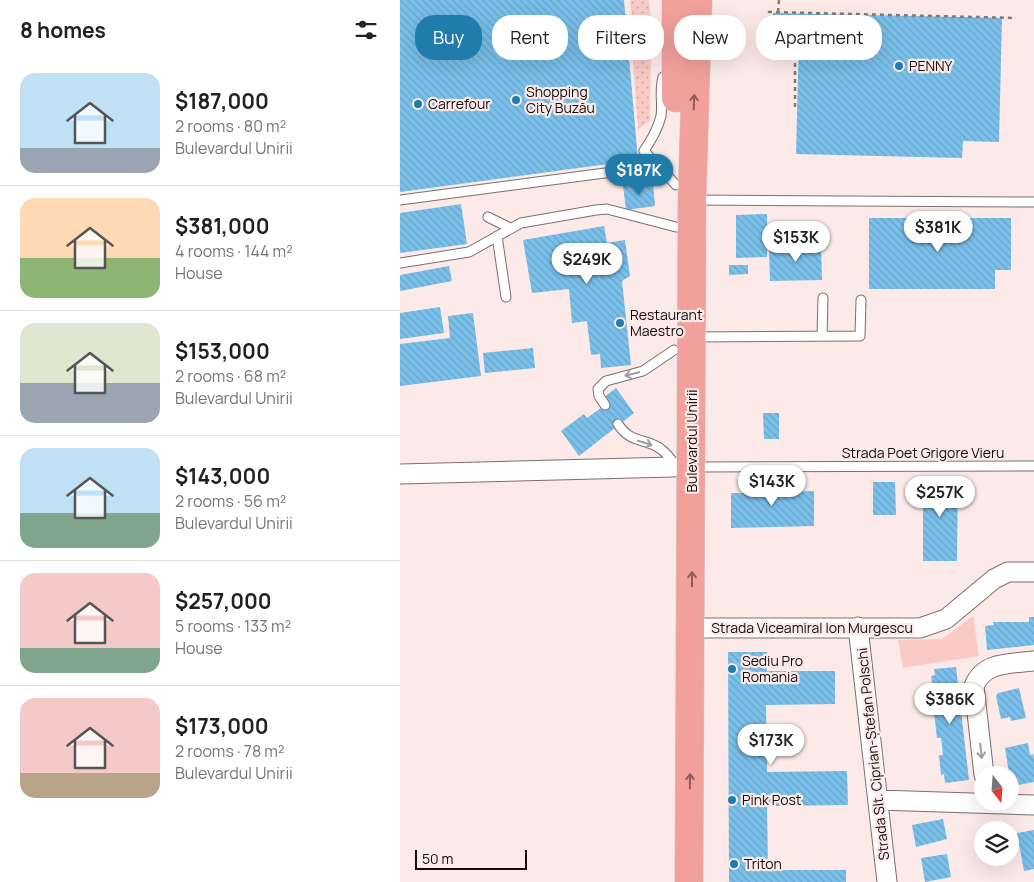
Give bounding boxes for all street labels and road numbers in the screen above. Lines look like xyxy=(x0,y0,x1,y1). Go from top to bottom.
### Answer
street label: Bulevardul Unirii xyxy=(682,389,701,493)
street label: Strada Poet Grigore Vieru xyxy=(842,443,1004,462)
street label: Strada Viceamiral Ion Murgescu xyxy=(711,618,913,637)
street label: Strada Slt. Ciprian-Ștefan Polschi xyxy=(852,647,893,861)

